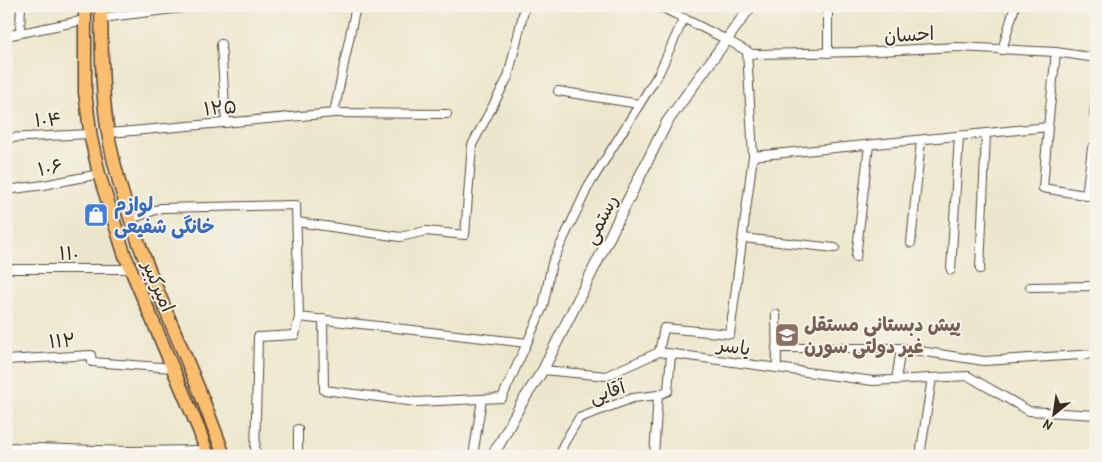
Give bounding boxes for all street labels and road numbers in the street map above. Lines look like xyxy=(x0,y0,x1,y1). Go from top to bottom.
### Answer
street label: احسان xyxy=(883,20,935,48)
street label: ۱۲۵ xyxy=(202,93,238,121)
street label: ۱۰۴ xyxy=(34,105,62,133)
street label: ۱۰۶ xyxy=(36,152,64,182)
street label: رستمی xyxy=(576,190,624,248)
street label: ۱۱۰ xyxy=(59,240,79,266)
street label: امیرکبیر xyxy=(136,255,181,316)
street label: ۱۱۲ xyxy=(48,326,76,354)
street label: یاسر xyxy=(714,331,752,361)
street label: آقایی xyxy=(586,373,630,409)

